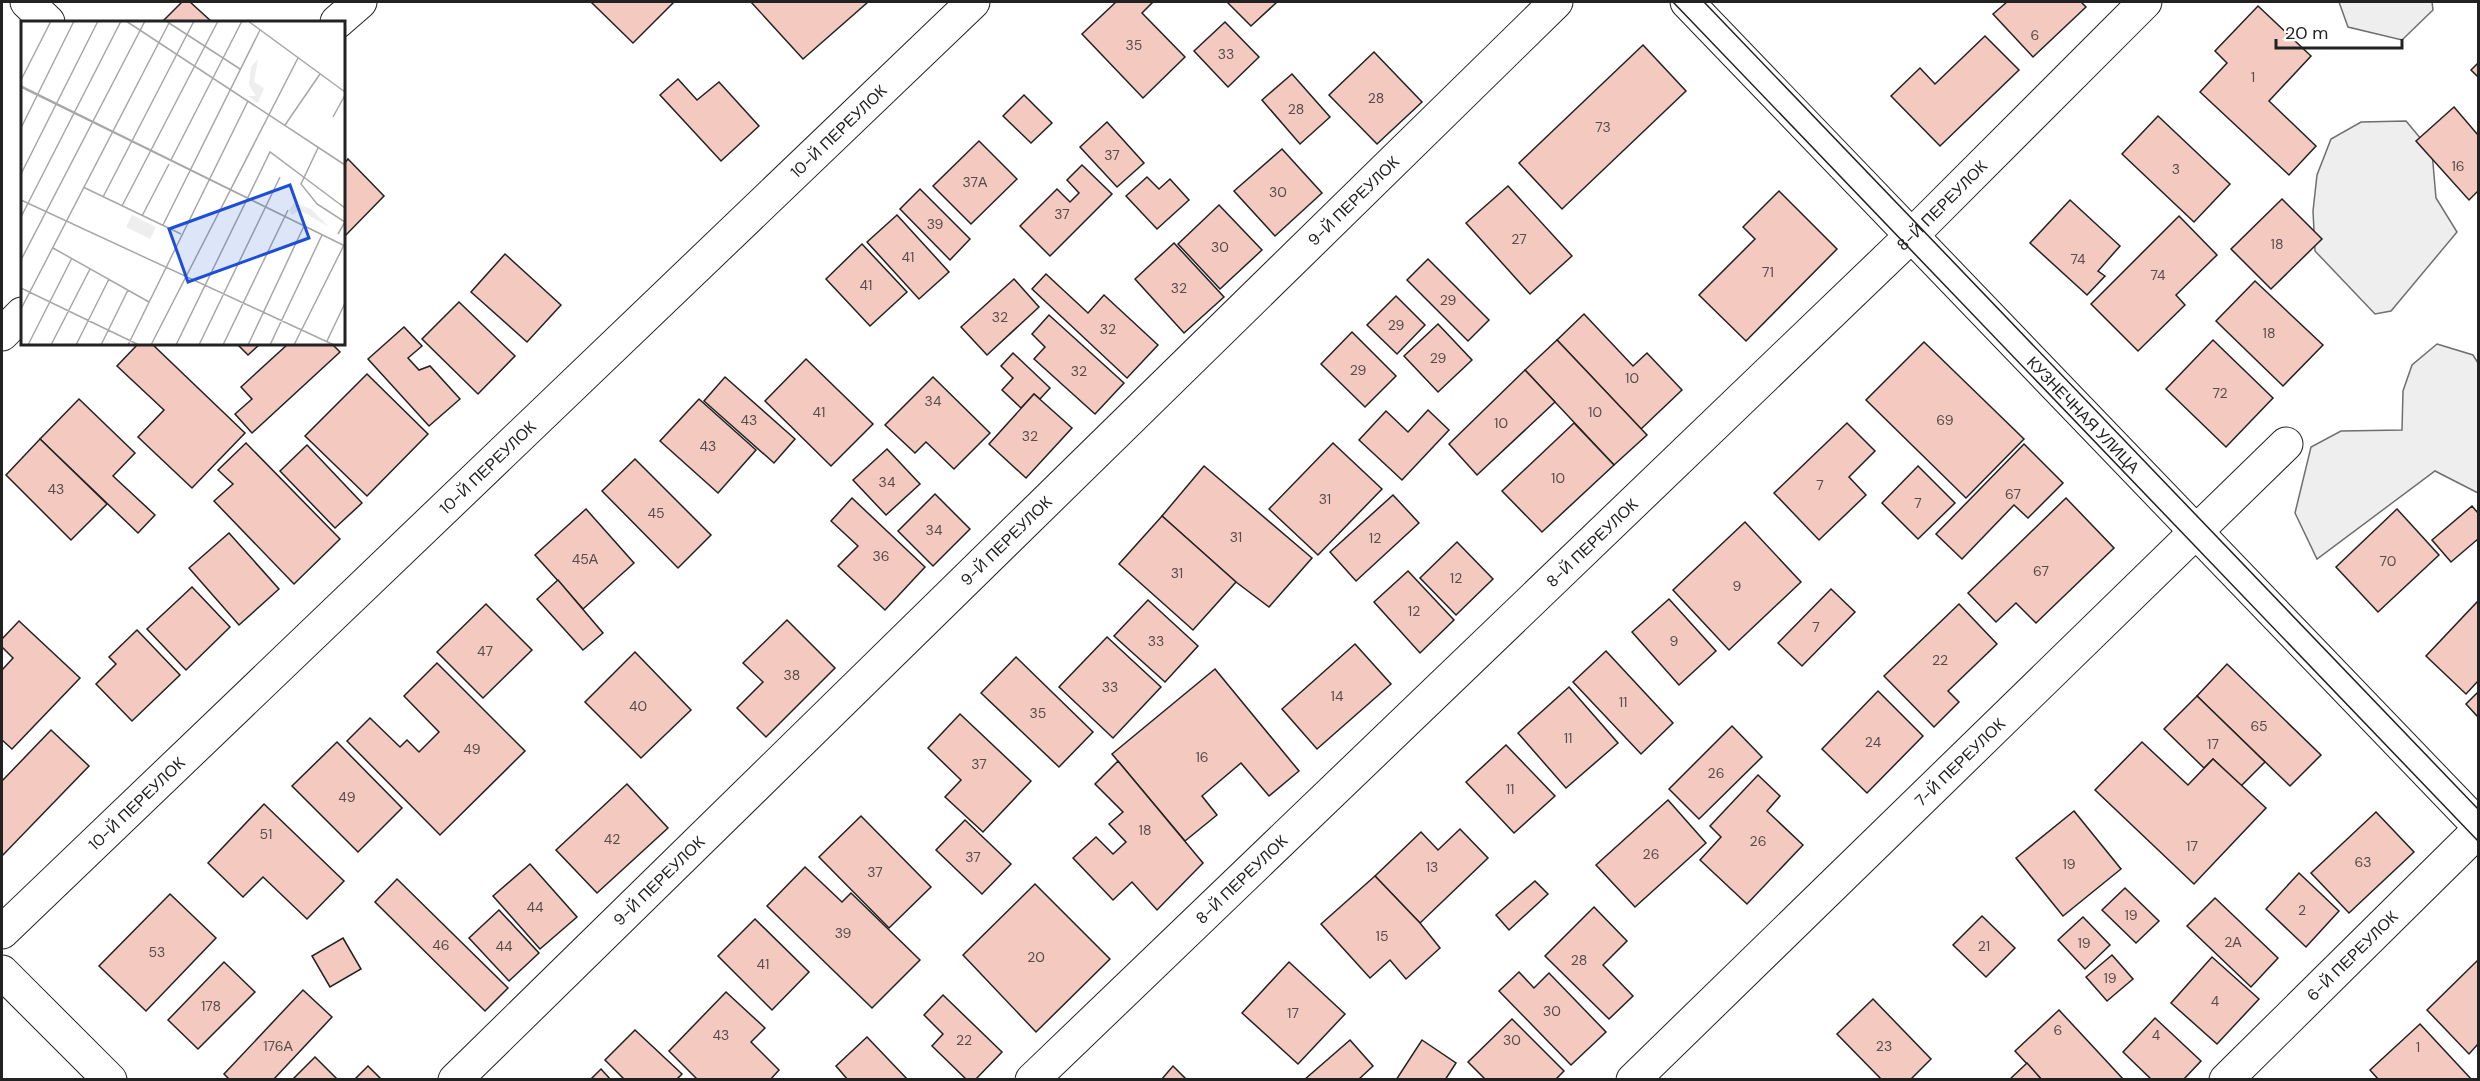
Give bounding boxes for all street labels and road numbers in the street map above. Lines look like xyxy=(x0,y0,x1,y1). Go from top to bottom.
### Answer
street label: 10-Й ПЕРЕУЛОК xyxy=(786,80,892,182)
street label: 9-Й ПЕРЕУЛОК xyxy=(1303,151,1404,250)
street label: 8-Й ПЕРЕУЛОК xyxy=(1892,155,1992,255)
street label: КУЗНЕЧНАЯ УЛИЦА xyxy=(2022,352,2144,478)
street label: 10-Й ПЕРЕУЛОК xyxy=(435,416,541,519)
street label: 9-Й ПЕРЕУЛОК xyxy=(956,491,1057,590)
street label: 8-Й ПЕРЕУЛОК xyxy=(1542,493,1643,592)
street label: 7-Й ПЕРЕУЛОК xyxy=(1910,713,2010,811)
street label: 10-Й ПЕРЕУЛОК xyxy=(84,752,190,855)
street label: 8-Й ПЕРЕУЛОК xyxy=(1191,830,1292,928)
street label: 9-Й ПЕРЕУЛОК xyxy=(609,831,710,930)
street label: 6-Й ПЕРЕУЛОК xyxy=(2302,906,2403,1006)

